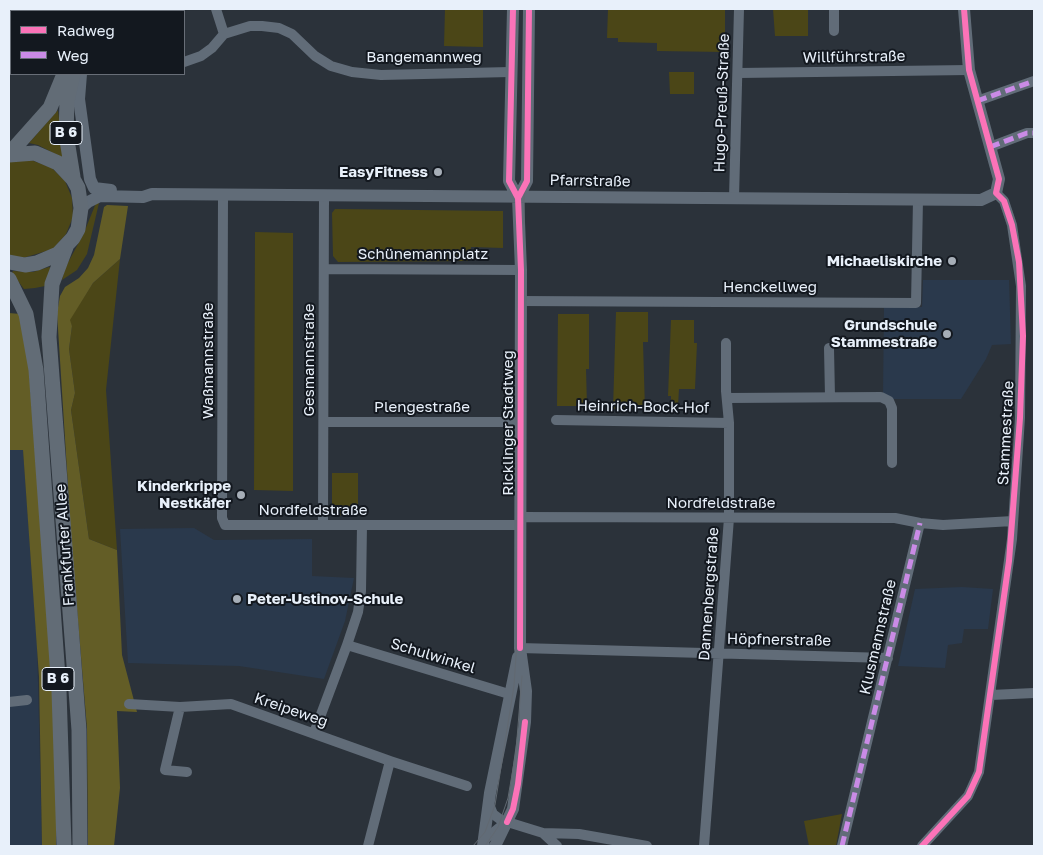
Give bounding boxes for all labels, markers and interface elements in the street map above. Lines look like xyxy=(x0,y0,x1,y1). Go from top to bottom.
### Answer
legend xyxy=(10,10,185,75)
text: Radweg xyxy=(57,21,115,39)
street label: Hugo-Preuß-Straße xyxy=(711,33,733,173)
text: Weg xyxy=(57,46,89,64)
street label: Willführstraße xyxy=(802,47,906,67)
street label: Bangemannweg xyxy=(366,48,482,66)
road number: B 6 xyxy=(50,122,82,144)
place label: EasyFitness xyxy=(339,163,428,181)
marker: EasyFitness xyxy=(432,166,444,178)
street label: Pfarrstraße xyxy=(549,171,631,191)
street label: Schünemannplatz xyxy=(358,245,488,263)
place label: Michaeliskirche xyxy=(827,252,942,270)
marker: Michaeliskirche xyxy=(946,255,958,267)
street label: Henckellweg xyxy=(723,278,817,296)
street label: Waßmannstraße xyxy=(199,303,217,419)
street label: Gesmannstraße xyxy=(300,304,318,416)
place label: Grundschule Stammestraße xyxy=(831,316,937,351)
marker: Grundschule Stammestraße xyxy=(941,328,953,340)
street label: Ricklinger Stadtweg xyxy=(499,350,517,496)
street label: Stammestraße xyxy=(994,380,1018,486)
street label: Heinrich-Bock-Hof xyxy=(576,397,710,417)
street label: Plengestraße xyxy=(374,398,470,416)
place label: Kinderkrippe Nestkäfer xyxy=(137,477,231,512)
street label: Frankfurter Allee xyxy=(52,483,78,607)
marker: Kinderkrippe Nestkäfer xyxy=(235,489,247,501)
street label: Nordfeldstraße xyxy=(667,494,775,512)
street label: Nordfeldstraße xyxy=(259,501,367,519)
street label: Dannenbergstraße xyxy=(695,527,723,661)
street label: Klusmannstraße xyxy=(856,578,900,696)
place label: Peter-Ustinov-Schule xyxy=(247,590,403,608)
marker: Peter-Ustinov-Schule xyxy=(231,593,243,605)
street label: Höpfnerstraße xyxy=(727,630,831,650)
street label: Schulwinkel xyxy=(388,635,478,677)
road number: B 6 xyxy=(42,668,74,691)
street label: Kreipeweg xyxy=(252,689,330,731)

